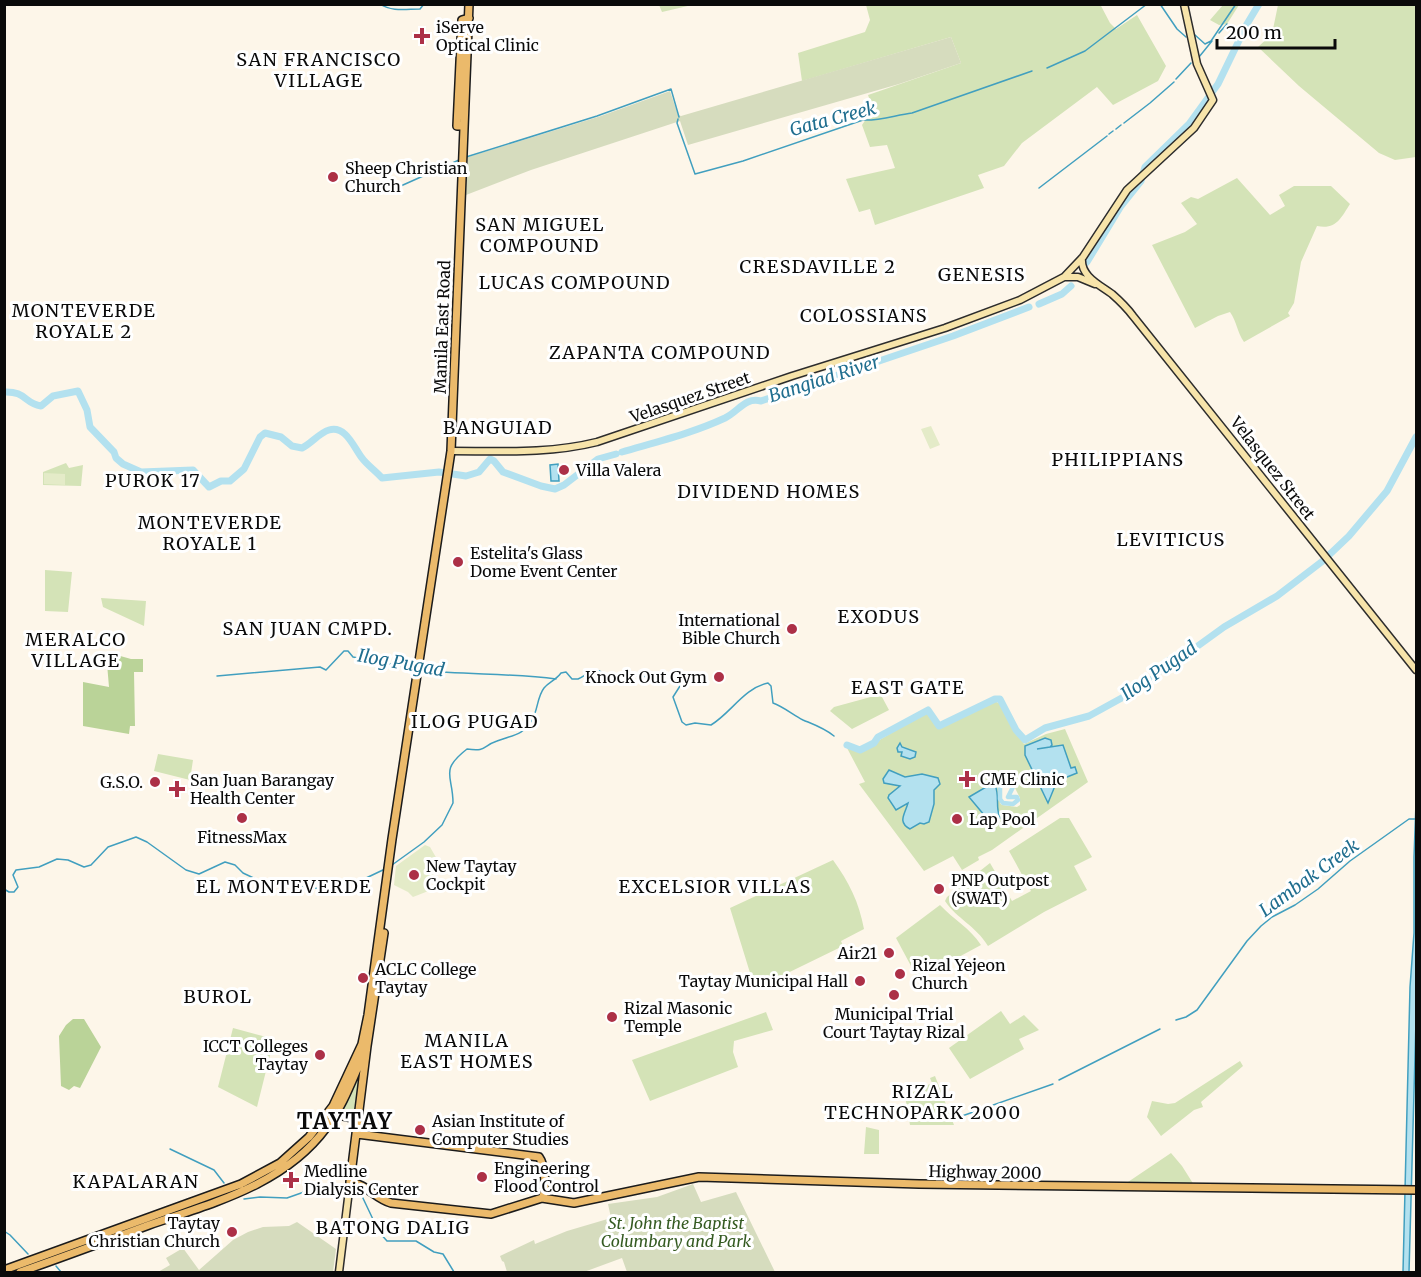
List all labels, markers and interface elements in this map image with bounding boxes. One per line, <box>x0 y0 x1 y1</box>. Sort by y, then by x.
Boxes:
scale bar <box>1217 12 1336 50</box>
place label: iServe Optical Clinic <box>436 17 539 55</box>
text: 200 m <box>1226 21 1282 44</box>
marker: iServe Optical Clinic <box>413 27 431 45</box>
district label: SAN FRANCISCO VILLAGE <box>236 48 402 92</box>
water label: Gata Creek <box>787 96 879 141</box>
place label: Sheep Christian Church <box>345 158 468 196</box>
marker: Sheep Christian Church <box>326 170 340 184</box>
district label: SAN MIGUEL COMPOUND <box>475 213 605 257</box>
district label: CRESDAVILLE 2 <box>739 255 897 278</box>
street label: Manila East Road <box>430 260 454 394</box>
district label: GENESIS <box>938 263 1026 286</box>
district label: LUCAS COMPOUND <box>479 271 671 294</box>
district label: MONTEVERDE ROYALE 2 <box>12 299 156 343</box>
district label: COLOSSIANS <box>800 304 928 327</box>
district label: ZAPANTA COMPOUND <box>549 341 771 364</box>
water label: Bangiad River <box>765 350 883 407</box>
street label: Velasquez Street <box>626 367 753 427</box>
street label: Velasquez Street <box>1226 412 1320 524</box>
district label: BANGUIAD <box>443 416 553 439</box>
district label: PHILIPPIANS <box>1051 448 1185 471</box>
place label: Villa Valera <box>575 460 662 480</box>
marker: Villa Valera <box>557 463 571 477</box>
district label: PUROK 17 <box>105 469 201 492</box>
district label: DIVIDEND HOMES <box>677 480 861 503</box>
district label: MONTEVERDE ROYALE 1 <box>138 511 282 555</box>
district label: LEVITICUS <box>1116 528 1226 551</box>
place label: Estelita's Glass Dome Event Center <box>470 543 618 581</box>
marker: Estelita's Glass Dome Event Center <box>451 555 465 569</box>
district label: EXODUS <box>838 605 920 628</box>
place label: International Bible Church <box>678 610 780 648</box>
district label: SAN JUAN CMPD. <box>223 617 393 640</box>
marker: International Bible Church <box>785 622 799 636</box>
district label: MERALCO VILLAGE <box>25 628 127 672</box>
water label: Ilog Pugad <box>1116 636 1202 705</box>
water label: Ilog Pugad <box>356 644 447 682</box>
place label: Knock Out Gym <box>585 667 707 687</box>
marker: Knock Out Gym <box>712 670 726 684</box>
district label: EAST GATE <box>851 676 965 699</box>
district label: ILOG PUGAD <box>411 710 539 733</box>
place label: CME Clinic <box>980 769 1065 789</box>
place label: San Juan Barangay Health Center <box>190 770 335 808</box>
marker: CME Clinic <box>958 770 976 788</box>
place label: G.S.O. <box>100 772 143 792</box>
marker: G.S.O. <box>148 775 162 789</box>
marker: San Juan Barangay Health Center <box>168 780 186 798</box>
place label: Lap Pool <box>969 809 1035 829</box>
marker: FitnessMax <box>235 811 249 825</box>
marker: Lap Pool <box>950 812 964 826</box>
place label: FitnessMax <box>197 827 287 847</box>
water label: Lambak Creek <box>1254 834 1363 921</box>
place label: New Taytay Cockpit <box>426 856 517 894</box>
marker: New Taytay Cockpit <box>407 868 421 882</box>
place label: PNP Outpost (SWAT) <box>951 870 1050 908</box>
district label: EL MONTEVERDE <box>196 875 372 898</box>
district label: EXCELSIOR VILLAS <box>618 875 812 898</box>
marker: PNP Outpost (SWAT) <box>932 882 946 896</box>
place label: Air21 <box>836 943 877 963</box>
marker: Air21 <box>882 946 896 960</box>
place label: Rizal Yejeon Church <box>912 955 1006 993</box>
place label: ACLC College Taytay <box>374 959 476 997</box>
marker: Rizal Yejeon Church <box>893 967 907 981</box>
marker: ACLC College Taytay <box>356 971 370 985</box>
place label: Taytay Municipal Hall <box>679 971 848 991</box>
marker: Taytay Municipal Hall <box>853 974 867 988</box>
district label: BUROL <box>184 985 252 1008</box>
marker: Municipal Trial Court Taytay Rizal <box>887 988 901 1002</box>
place label: Rizal Masonic Temple <box>624 998 732 1036</box>
place label: Municipal Trial Court Taytay Rizal <box>823 1004 965 1042</box>
marker: Rizal Masonic Temple <box>605 1010 619 1024</box>
district label: MANILA EAST HOMES <box>400 1029 534 1073</box>
place label: ICCT Colleges Taytay <box>203 1036 309 1074</box>
marker: ICCT Colleges Taytay <box>313 1048 327 1062</box>
district label: RIZAL TECHNOPARK 2000 <box>824 1080 1022 1124</box>
district label: TAYTAY <box>297 1107 393 1135</box>
place label: Asian Institute of Computer Studies <box>431 1111 569 1149</box>
marker: Asian Institute of Computer Studies <box>413 1123 427 1137</box>
place label: Engineering Flood Control <box>494 1158 599 1196</box>
place label: Medline Dialysis Center <box>304 1161 419 1199</box>
street label: Highway 2000 <box>928 1161 1042 1183</box>
district label: KAPALARAN <box>73 1170 199 1193</box>
marker: Engineering Flood Control <box>475 1170 489 1184</box>
marker: Medline Dialysis Center <box>282 1171 300 1189</box>
place label: Taytay Christian Church <box>89 1213 221 1251</box>
park label: St. John the Baptist Columbary and Park <box>601 1213 751 1251</box>
district label: BATONG DALIG <box>316 1216 470 1239</box>
marker: Taytay Christian Church <box>225 1225 239 1239</box>

